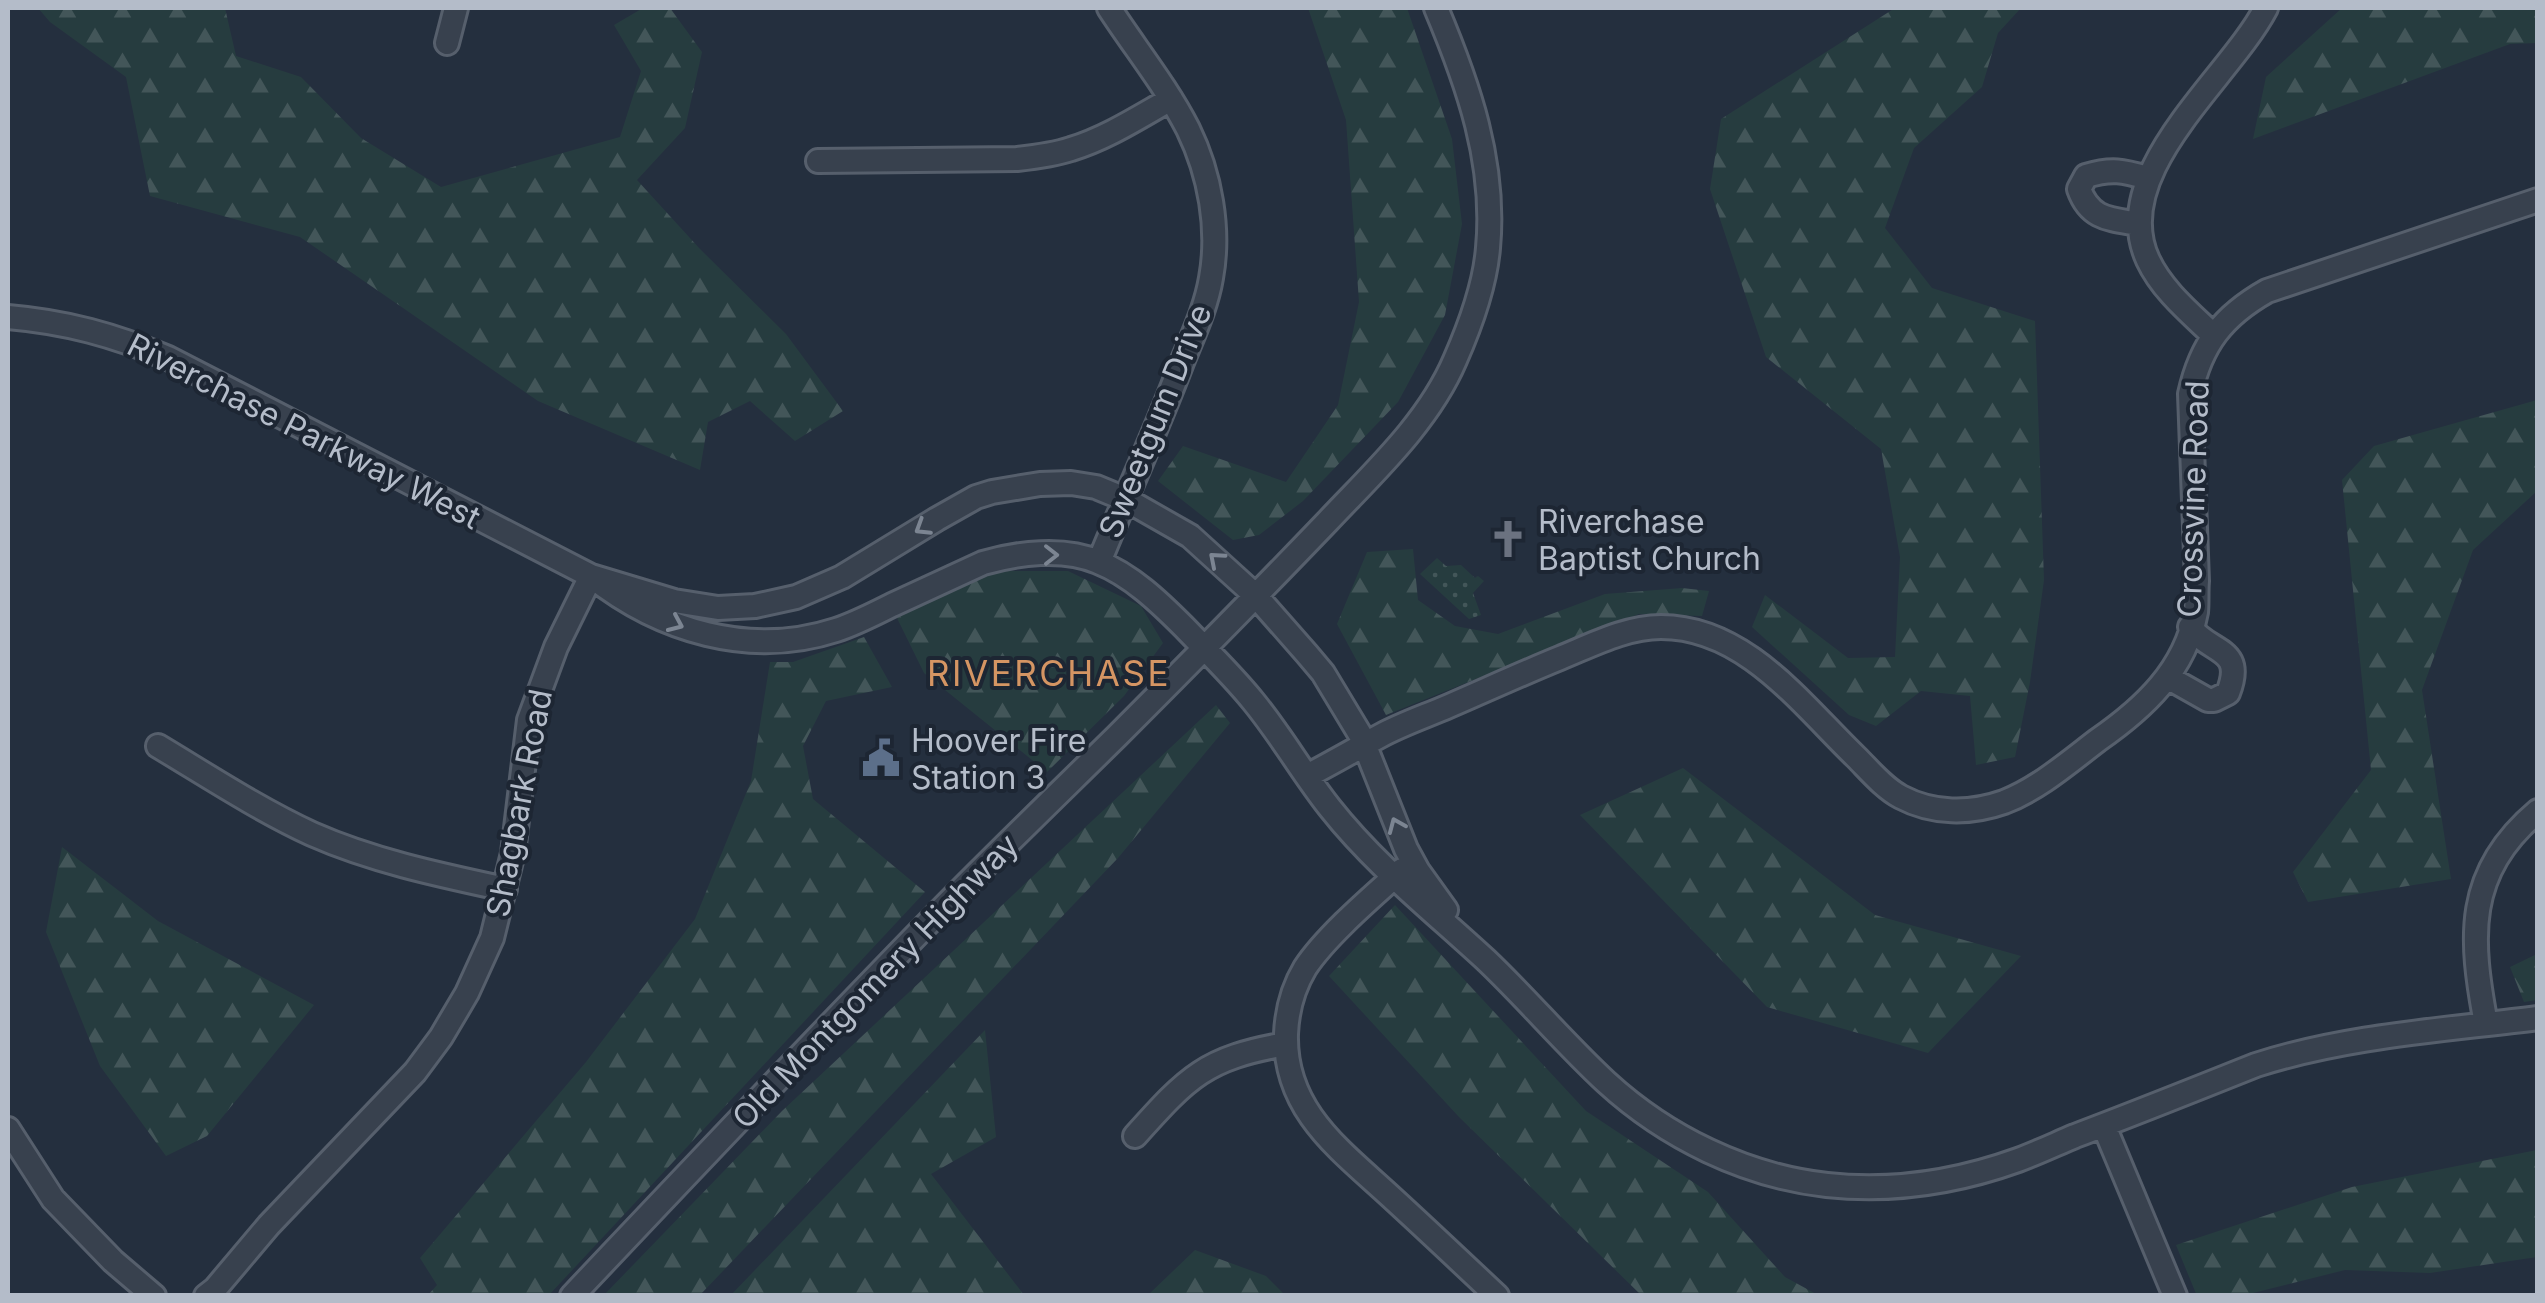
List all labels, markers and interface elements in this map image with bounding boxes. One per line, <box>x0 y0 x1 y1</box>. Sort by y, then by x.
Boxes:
street label: Sweetgum Drive <box>1090 298 1220 544</box>
street label: Riverchase Parkway West <box>121 325 487 537</box>
street label: Crossvine Road <box>2169 380 2217 618</box>
place label: Riverchase Baptist Church <box>1538 502 1761 578</box>
one-way arrow <box>915 516 933 535</box>
church icon: Riverchase Baptist Church <box>1487 518 1529 560</box>
one-way arrow <box>1044 544 1060 566</box>
one-way arrow <box>1209 553 1228 571</box>
one-way arrow <box>666 612 684 632</box>
district label: RIVERCHASE <box>927 652 1171 694</box>
street label: Shagbark Road <box>478 686 560 920</box>
place label: Hoover Fire Station 3 <box>911 721 1086 797</box>
public building icon: Hoover Fire Station 3 <box>860 737 902 779</box>
one-way arrow <box>1387 817 1407 834</box>
street label: Old Montgomery Highway <box>724 825 1026 1137</box>

